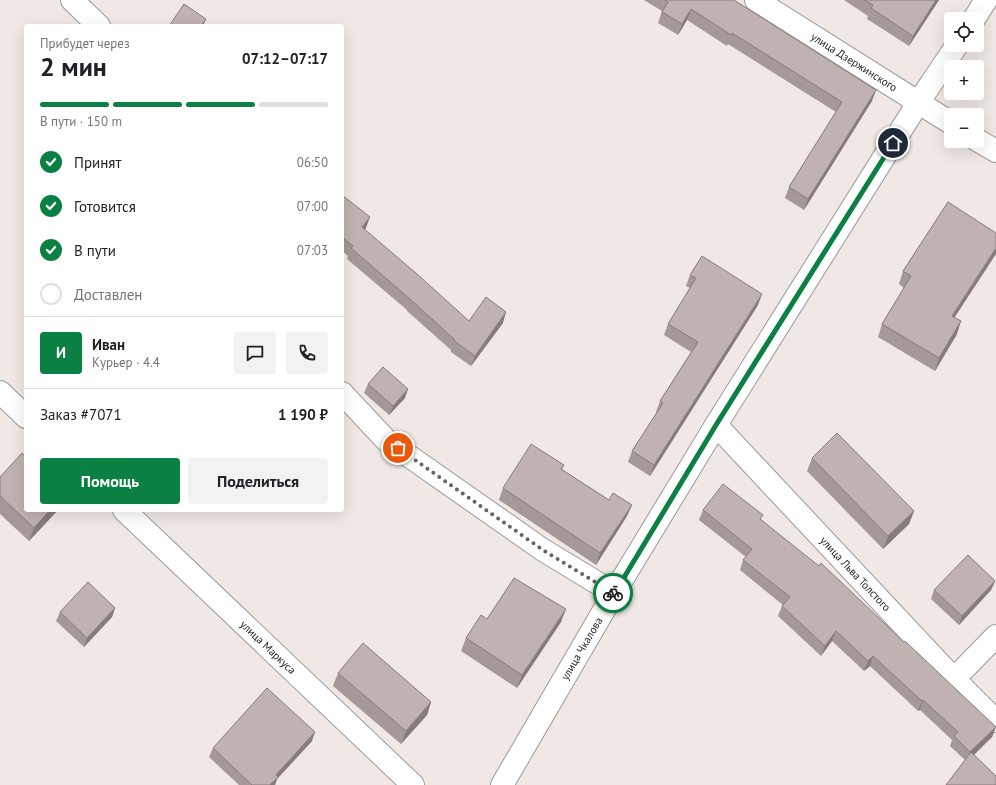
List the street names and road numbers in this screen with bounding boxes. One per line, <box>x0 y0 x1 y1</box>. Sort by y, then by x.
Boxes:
street label: улица Дзержинского <box>808 29 900 94</box>
street label: улица Льва Толстого <box>817 534 894 614</box>
street label: улица Чкалова <box>558 614 605 683</box>
street label: улица Маркуса <box>237 617 299 677</box>

